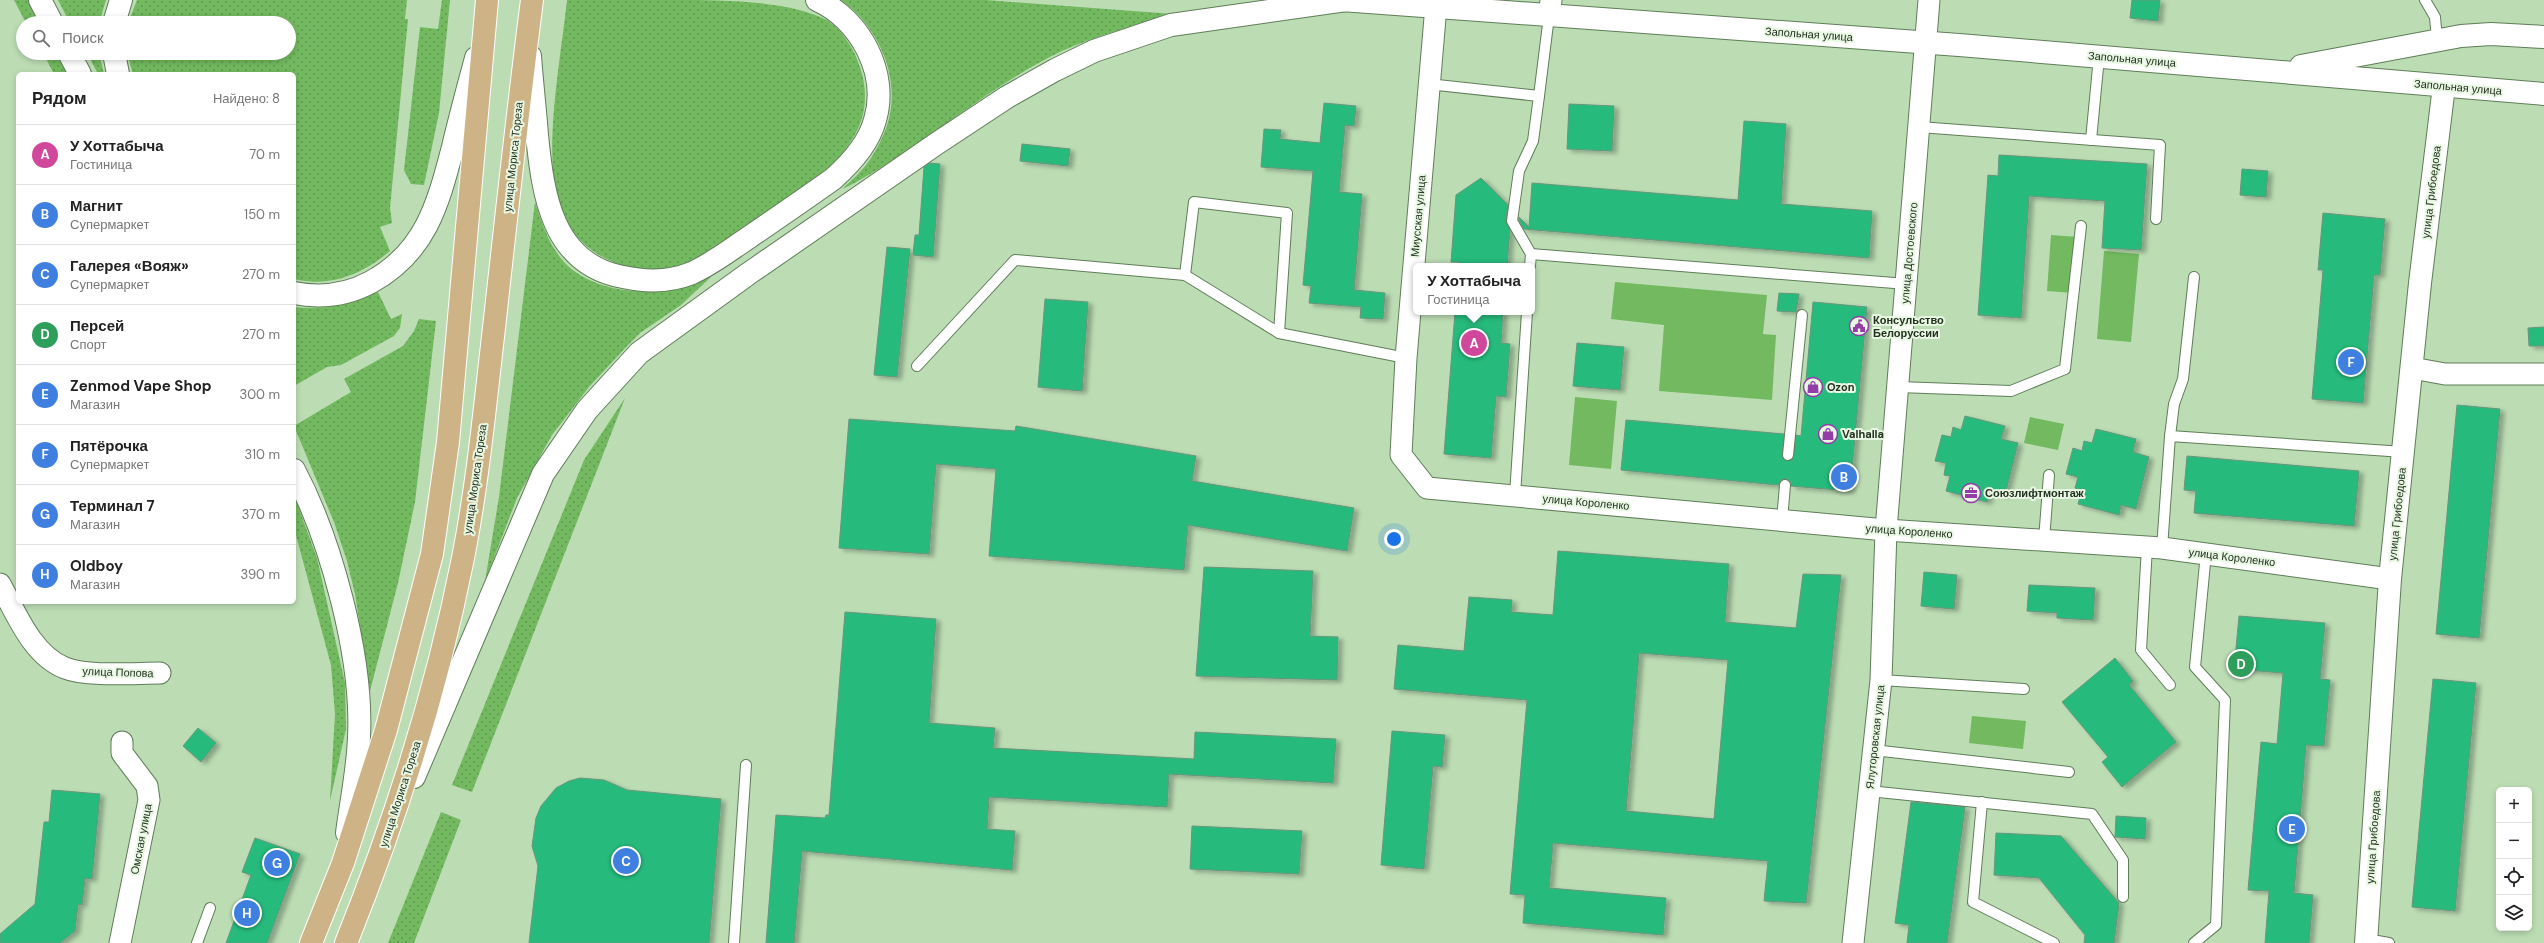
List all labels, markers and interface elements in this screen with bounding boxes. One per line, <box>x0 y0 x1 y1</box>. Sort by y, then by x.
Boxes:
search box <box>16 16 296 60</box>
street label: Запольная улица <box>1765 24 1854 44</box>
icon: search <box>30 27 52 49</box>
text: Поиск <box>62 28 104 48</box>
street label: Запольная улица <box>2088 48 2177 70</box>
street label: Запольная улица <box>2414 76 2503 98</box>
text: Рядом <box>32 87 87 109</box>
text: Найдено: 8 <box>213 90 280 107</box>
street label: улица Мориса Тореза <box>500 100 526 213</box>
text: У Хоттабыча <box>70 136 164 156</box>
street label: улица Грибоедова <box>2418 144 2444 239</box>
text: A <box>40 146 50 163</box>
text: 70 m <box>249 146 280 163</box>
text: Гостиница <box>70 156 132 173</box>
street label: Миусская улица <box>1407 174 1429 257</box>
text: Магнит <box>70 196 123 216</box>
street label: улица Достоевского <box>1898 202 1920 304</box>
text: B <box>41 206 49 223</box>
text: 150 m <box>244 206 280 223</box>
text: Супермаркет <box>70 216 149 233</box>
text: Галерея «Вояж» <box>70 256 189 276</box>
popup <box>1413 263 1535 315</box>
text: C <box>40 266 50 283</box>
text: 270 m <box>242 266 280 283</box>
text: У Хоттабыча <box>1427 271 1521 291</box>
text: Супермаркет <box>70 276 149 293</box>
text: Гостиница <box>1427 291 1489 308</box>
place label: Консульство Белоруссии <box>1873 313 1944 340</box>
public building icon: Консульство Белоруссии <box>1848 315 1870 337</box>
text: Персей <box>70 316 124 336</box>
text: D <box>40 326 50 343</box>
text: 270 m <box>242 326 280 343</box>
pin: A <box>1461 328 1487 358</box>
text: Спорт <box>70 336 107 353</box>
pin: F <box>2338 347 2364 377</box>
text: Zenmod Vape Shop <box>70 376 212 396</box>
shop icon: Ozon <box>1802 376 1824 398</box>
place label: Ozon <box>1827 380 1855 394</box>
text: E <box>41 386 49 403</box>
text: 300 m <box>239 386 280 403</box>
text: Магазин <box>70 396 120 413</box>
street label: улица Мориса Тореза <box>460 422 490 535</box>
shop icon: Valhalla <box>1817 423 1839 445</box>
place label: Valhalla <box>1842 427 1884 441</box>
text: Пятёрочка <box>70 436 148 456</box>
text: F <box>41 446 49 463</box>
text: 310 m <box>245 446 280 463</box>
text: Супермаркет <box>70 456 149 473</box>
pin: B <box>1831 462 1857 492</box>
street label: улица Грибоедова <box>2385 466 2409 561</box>
office icon: Союзлифтмонтаж <box>1960 482 1982 504</box>
place label: Союзлифтмонтаж <box>1985 486 2084 500</box>
street label: улица Короленко <box>1542 491 1630 513</box>
text: Терминал 7 <box>70 496 155 516</box>
text: G <box>40 506 50 523</box>
text: 370 m <box>242 506 280 523</box>
text: Магазин <box>70 516 120 533</box>
street label: улица Короленко <box>1865 521 1953 541</box>
your location <box>1384 529 1404 549</box>
street label: улица Короленко <box>2188 545 2276 569</box>
text: Oldboy <box>70 556 123 576</box>
text: H <box>40 566 50 583</box>
text: 390 m <box>241 566 280 583</box>
text: Магазин <box>70 576 120 593</box>
pin: D <box>2228 649 2254 679</box>
street label: улица Попова <box>82 664 155 680</box>
street label: Ялуторовская улица <box>1863 683 1888 790</box>
street label: улица Мориса Тореза <box>376 738 424 849</box>
map controls <box>2496 787 2532 931</box>
button: + <box>2496 787 2532 823</box>
street label: улица Грибоедова <box>2363 789 2383 884</box>
street label: Омская улица <box>127 802 155 876</box>
pin: E <box>2279 814 2305 844</box>
button: − <box>2496 823 2532 859</box>
pin: C <box>613 846 639 876</box>
pin: G <box>264 848 290 878</box>
button: locate <box>2496 859 2532 895</box>
button: layers <box>2496 895 2532 931</box>
pin: H <box>234 898 260 928</box>

